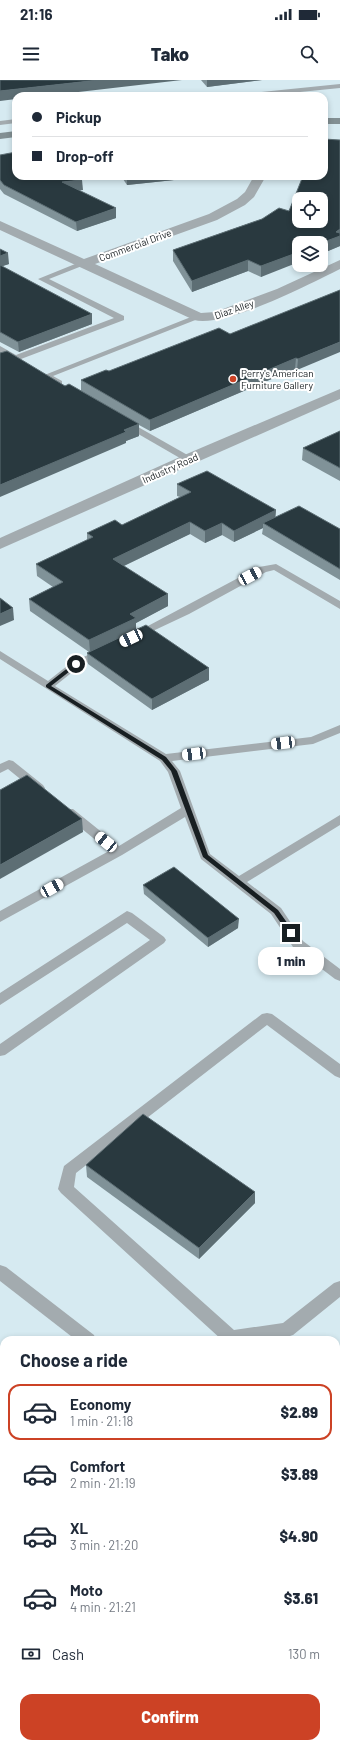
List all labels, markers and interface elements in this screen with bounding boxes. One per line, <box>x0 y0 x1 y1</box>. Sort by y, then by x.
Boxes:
text: 21:16 <box>20 5 52 23</box>
icon: menu <box>20 43 42 65</box>
text: Tako <box>151 43 189 65</box>
icon: search <box>298 43 320 65</box>
text: Pickup <box>56 108 102 126</box>
text: Drop-off <box>56 147 114 165</box>
map controls <box>292 192 328 272</box>
button: locate <box>292 192 328 228</box>
street label: Commercial Drive <box>97 226 173 264</box>
button: layers <box>292 236 328 272</box>
street label: Diaz Alley <box>213 297 256 321</box>
place label: Perry's American Furniture Gallery <box>241 367 314 391</box>
marker: Perry's American Furniture Gallery <box>228 374 238 384</box>
street label: Industry Road <box>140 450 200 486</box>
car <box>237 565 263 587</box>
car <box>118 627 144 649</box>
route start <box>67 655 85 673</box>
car <box>270 736 296 750</box>
car <box>181 747 207 761</box>
car <box>93 830 119 854</box>
car <box>39 877 65 899</box>
route end <box>282 924 300 942</box>
callout: 1 min <box>258 947 324 975</box>
text: 1 min <box>277 953 305 969</box>
text: Choose a ride <box>20 1349 128 1371</box>
icon: car <box>22 1394 58 1430</box>
text: Economy <box>70 1395 131 1413</box>
text: $2.89 <box>281 1403 318 1421</box>
text: 1 min · 21:18 <box>70 1413 133 1429</box>
icon: car <box>22 1456 58 1492</box>
text: Comfort <box>70 1457 125 1475</box>
text: $3.89 <box>281 1465 318 1483</box>
text: 2 min · 21:19 <box>70 1475 136 1491</box>
icon: car <box>22 1518 58 1554</box>
text: XL <box>70 1519 88 1537</box>
text: $4.90 <box>279 1527 318 1545</box>
text: 3 min · 21:20 <box>70 1537 138 1553</box>
icon: car <box>22 1580 58 1616</box>
text: Moto <box>70 1581 103 1599</box>
text: $3.61 <box>284 1589 318 1607</box>
text: 4 min · 21:21 <box>70 1599 136 1615</box>
icon: cash <box>20 1643 42 1665</box>
text: Cash <box>52 1645 84 1663</box>
text: 130 m <box>288 1646 320 1662</box>
button: Confirm <box>20 1694 320 1740</box>

